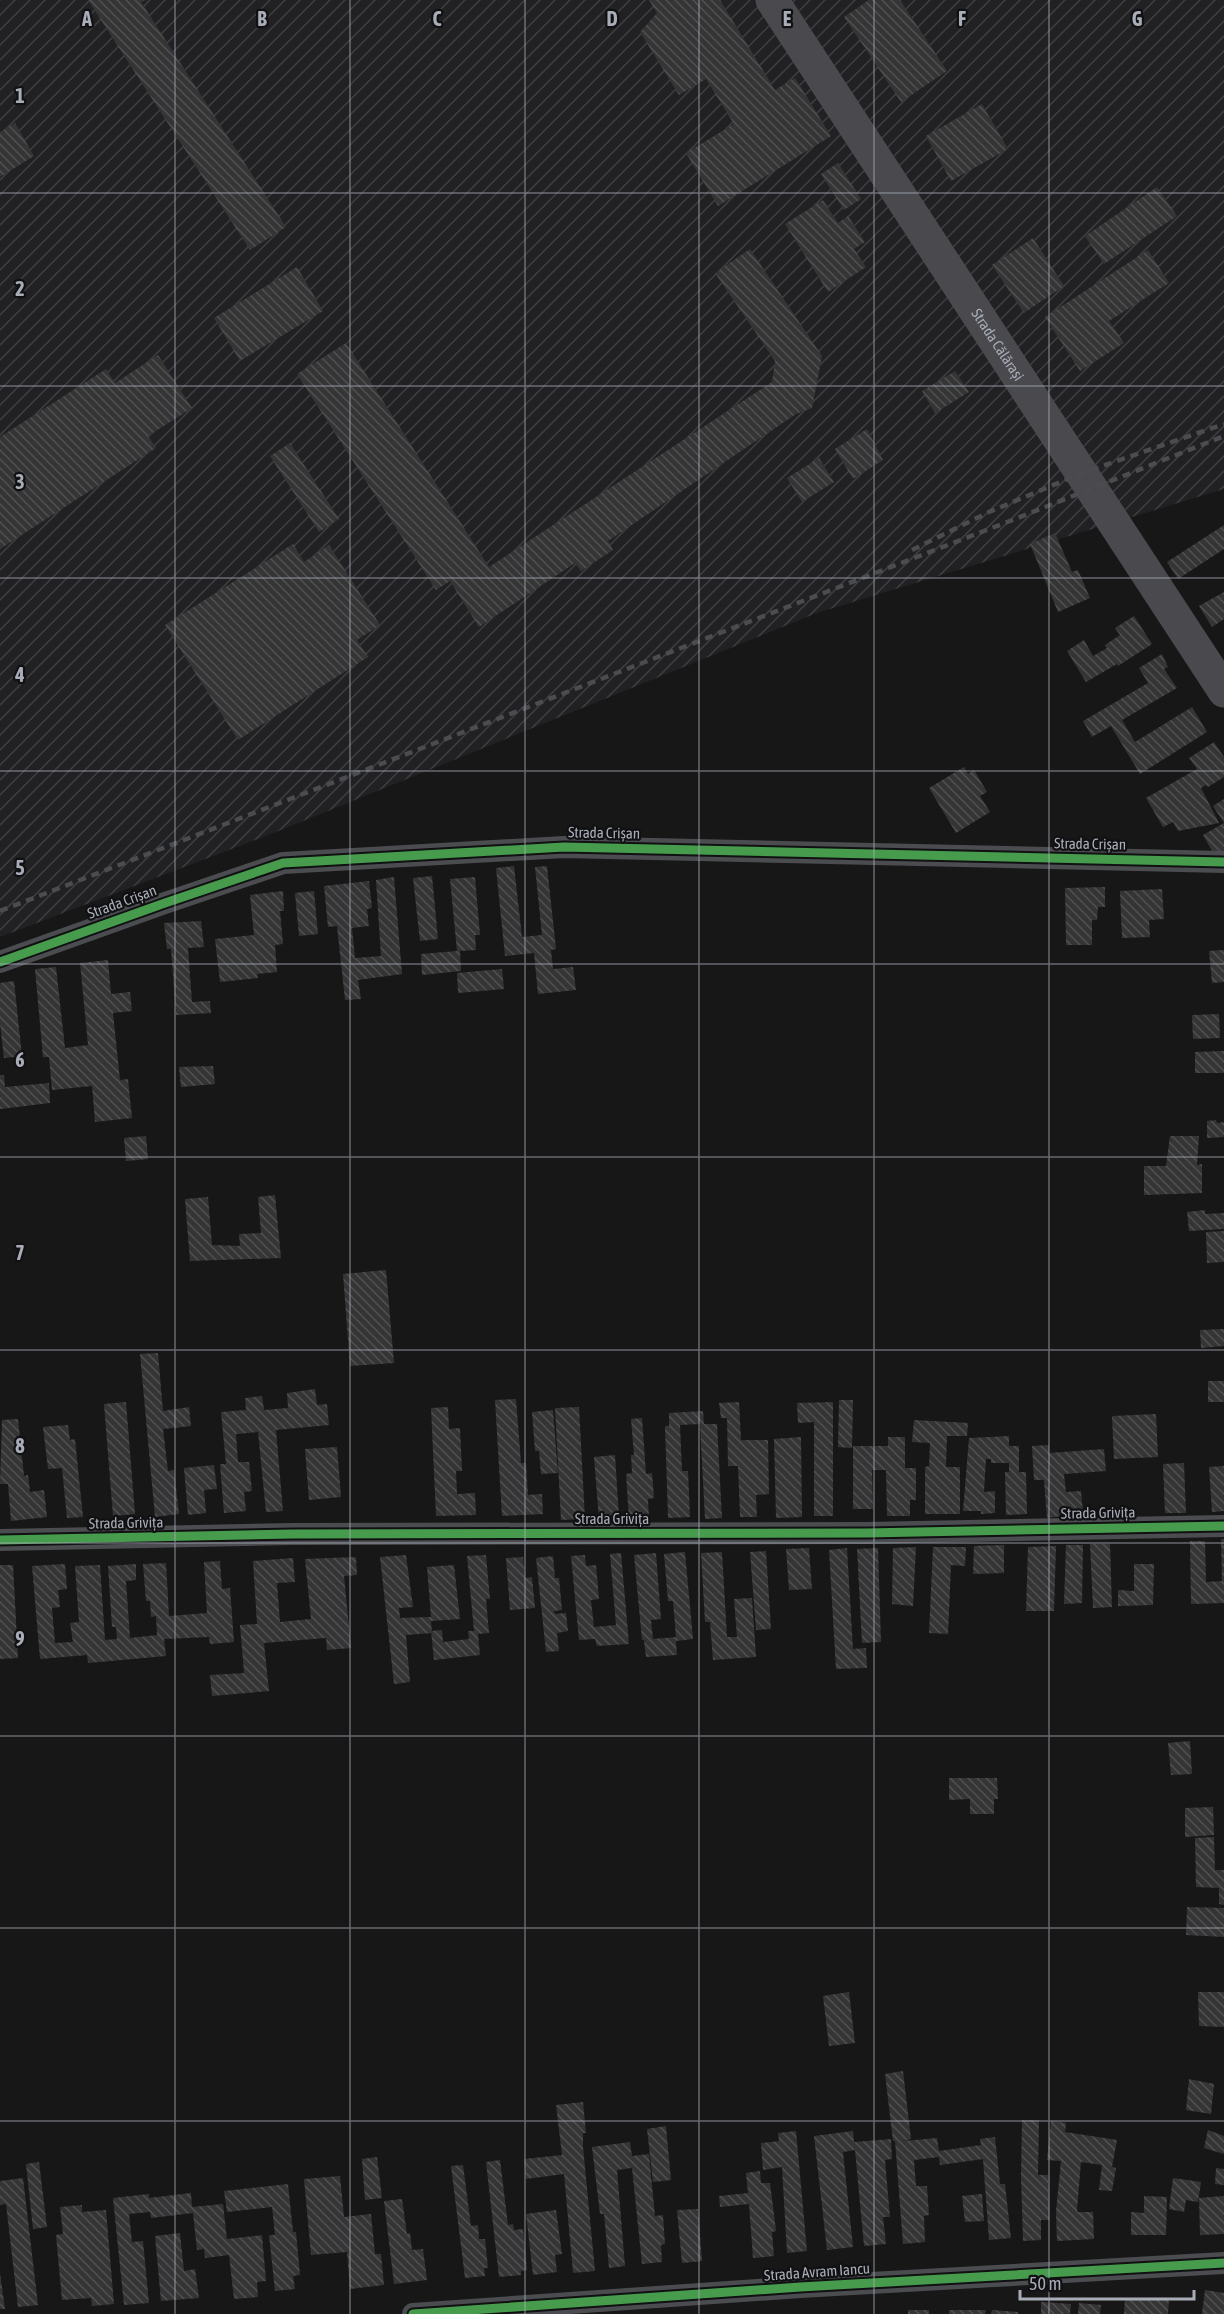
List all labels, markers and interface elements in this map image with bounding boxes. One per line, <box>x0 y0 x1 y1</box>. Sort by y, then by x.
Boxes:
text: A <box>81 7 92 30</box>
text: B <box>257 7 267 30</box>
text: C <box>433 7 442 30</box>
text: D <box>606 7 618 30</box>
text: E <box>783 7 792 30</box>
text: F <box>958 7 966 30</box>
text: G <box>1132 7 1143 30</box>
text: 1 <box>15 84 25 107</box>
text: 2 <box>15 277 25 300</box>
street label: Strada Călărași <box>968 305 1028 384</box>
text: 3 <box>15 470 25 493</box>
text: 4 <box>14 663 25 686</box>
street label: Strada Crișan <box>568 823 640 842</box>
street label: Strada Crișan <box>1054 834 1126 853</box>
text: 5 <box>15 856 25 879</box>
street label: Strada Crișan <box>85 881 159 922</box>
text: 6 <box>15 1048 25 1071</box>
text: 7 <box>15 1241 25 1264</box>
text: 8 <box>15 1434 25 1457</box>
street label: Strada Grivița <box>1061 1503 1135 1522</box>
street label: Strada Grivița <box>575 1510 649 1527</box>
street label: Strada Grivița <box>89 1513 163 1532</box>
text: 9 <box>15 1627 25 1650</box>
street label: Strada Avram Iancu <box>763 2259 871 2284</box>
scale bar <box>1020 2263 1194 2301</box>
text: 50 m <box>1029 2273 1061 2294</box>

